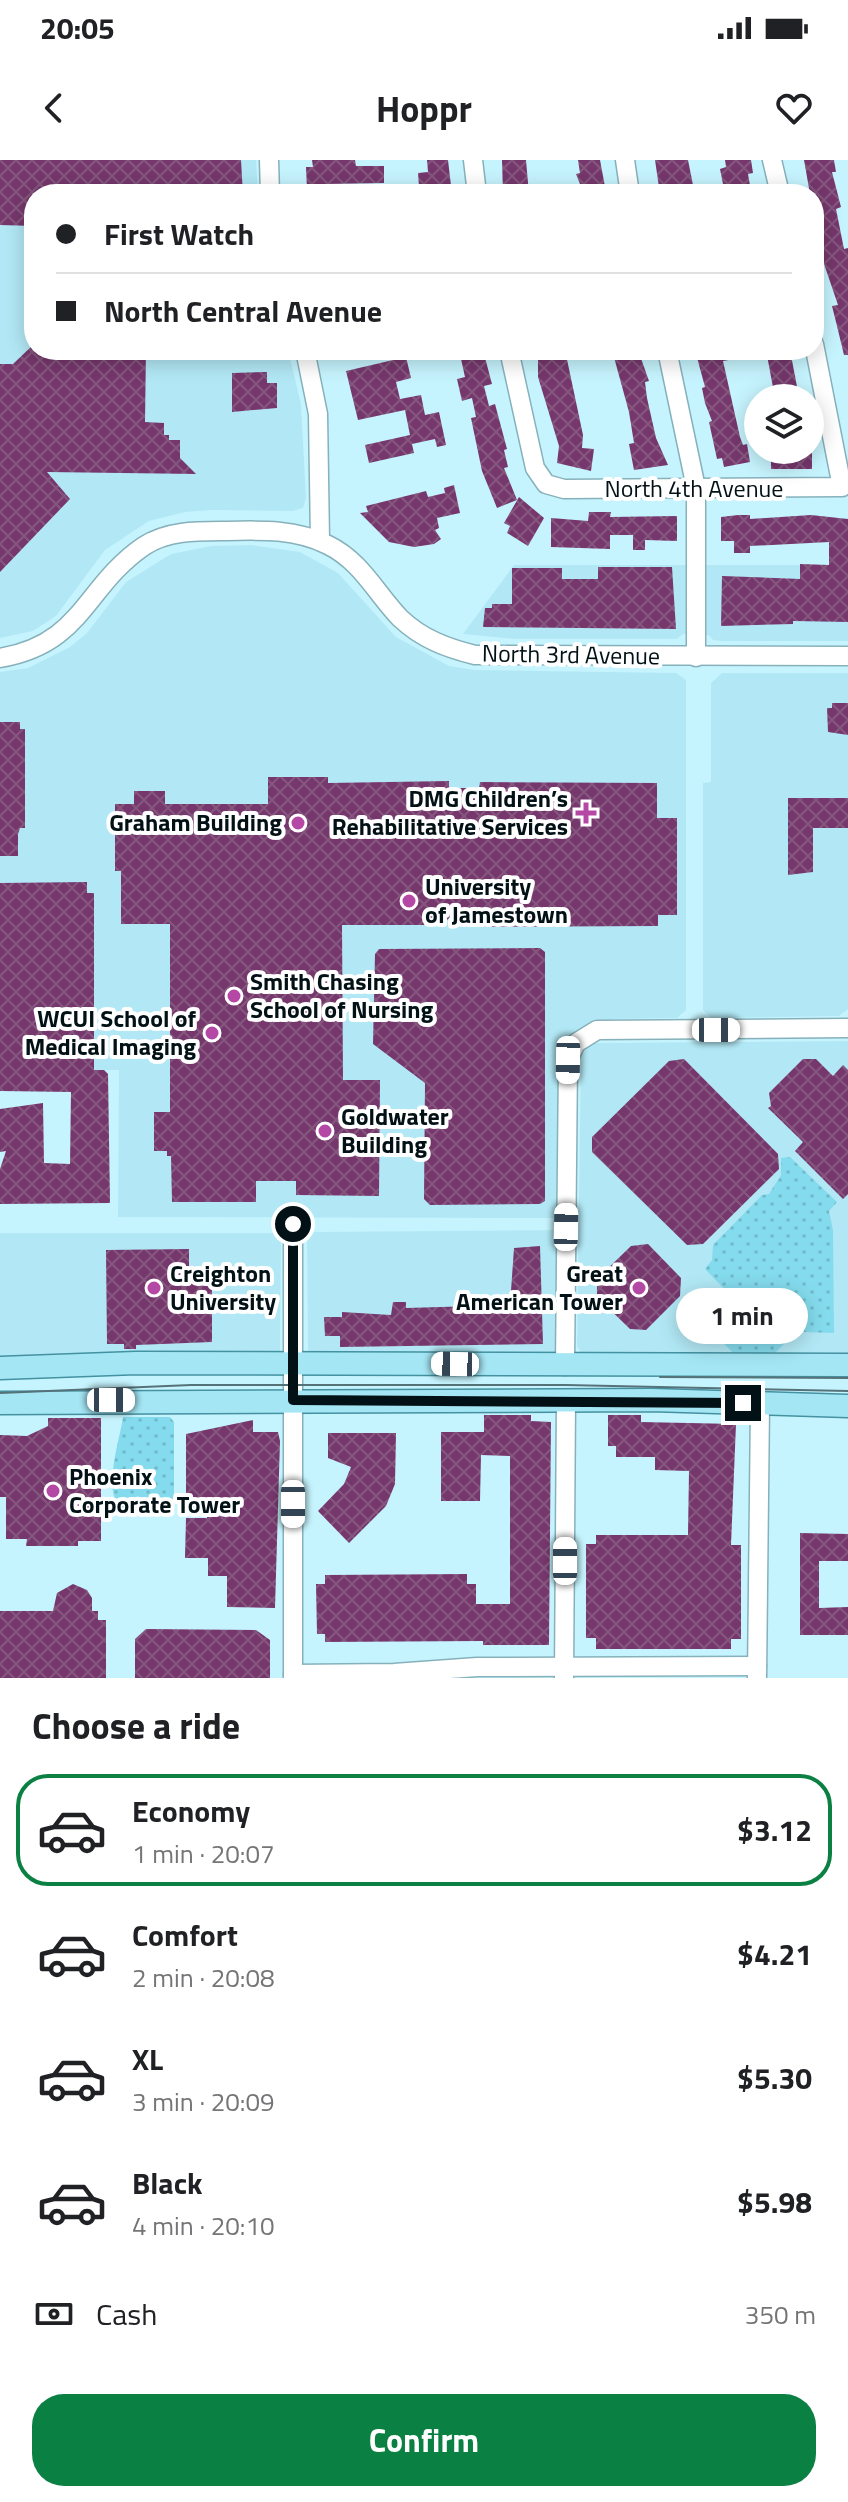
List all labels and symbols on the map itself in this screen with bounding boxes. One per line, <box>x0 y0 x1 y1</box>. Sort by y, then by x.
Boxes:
street label: North 4th Avenue <box>605 470 783 506</box>
street label: North 3rd Avenue <box>482 634 660 674</box>
place label: DMG Children’s Rehabilitative Services <box>332 780 568 844</box>
marker: DMG Children’s Rehabilitative Services <box>575 802 597 824</box>
place label: Graham Building <box>109 804 282 840</box>
marker: Graham Building <box>289 814 307 832</box>
place label: University of Jamestown <box>425 868 568 932</box>
marker: University of Jamestown <box>400 892 418 910</box>
place label: Smith Chasing School of Nursing <box>250 963 434 1027</box>
marker: Smith Chasing School of Nursing <box>225 987 243 1005</box>
place label: WCUI School of Medical Imaging <box>25 1000 196 1064</box>
car <box>692 1018 740 1042</box>
marker: WCUI School of Medical Imaging <box>203 1024 221 1042</box>
car <box>556 1036 580 1084</box>
place label: Goldwater Building <box>341 1098 449 1162</box>
marker: Goldwater Building <box>316 1122 334 1140</box>
car <box>554 1203 578 1251</box>
route start <box>275 1206 311 1242</box>
place label: Creighton University <box>170 1255 276 1319</box>
place label: Great American Tower <box>456 1255 623 1319</box>
marker: Creighton University <box>145 1279 163 1297</box>
marker: Great American Tower <box>630 1279 648 1297</box>
callout: 1 min <box>677 1287 809 1343</box>
car <box>431 1352 479 1376</box>
route end <box>725 1385 761 1421</box>
car <box>87 1388 135 1412</box>
place label: Phoenix Corporate Tower <box>69 1458 240 1522</box>
car <box>281 1480 305 1528</box>
marker: Phoenix Corporate Tower <box>44 1482 62 1500</box>
car <box>553 1537 577 1585</box>

